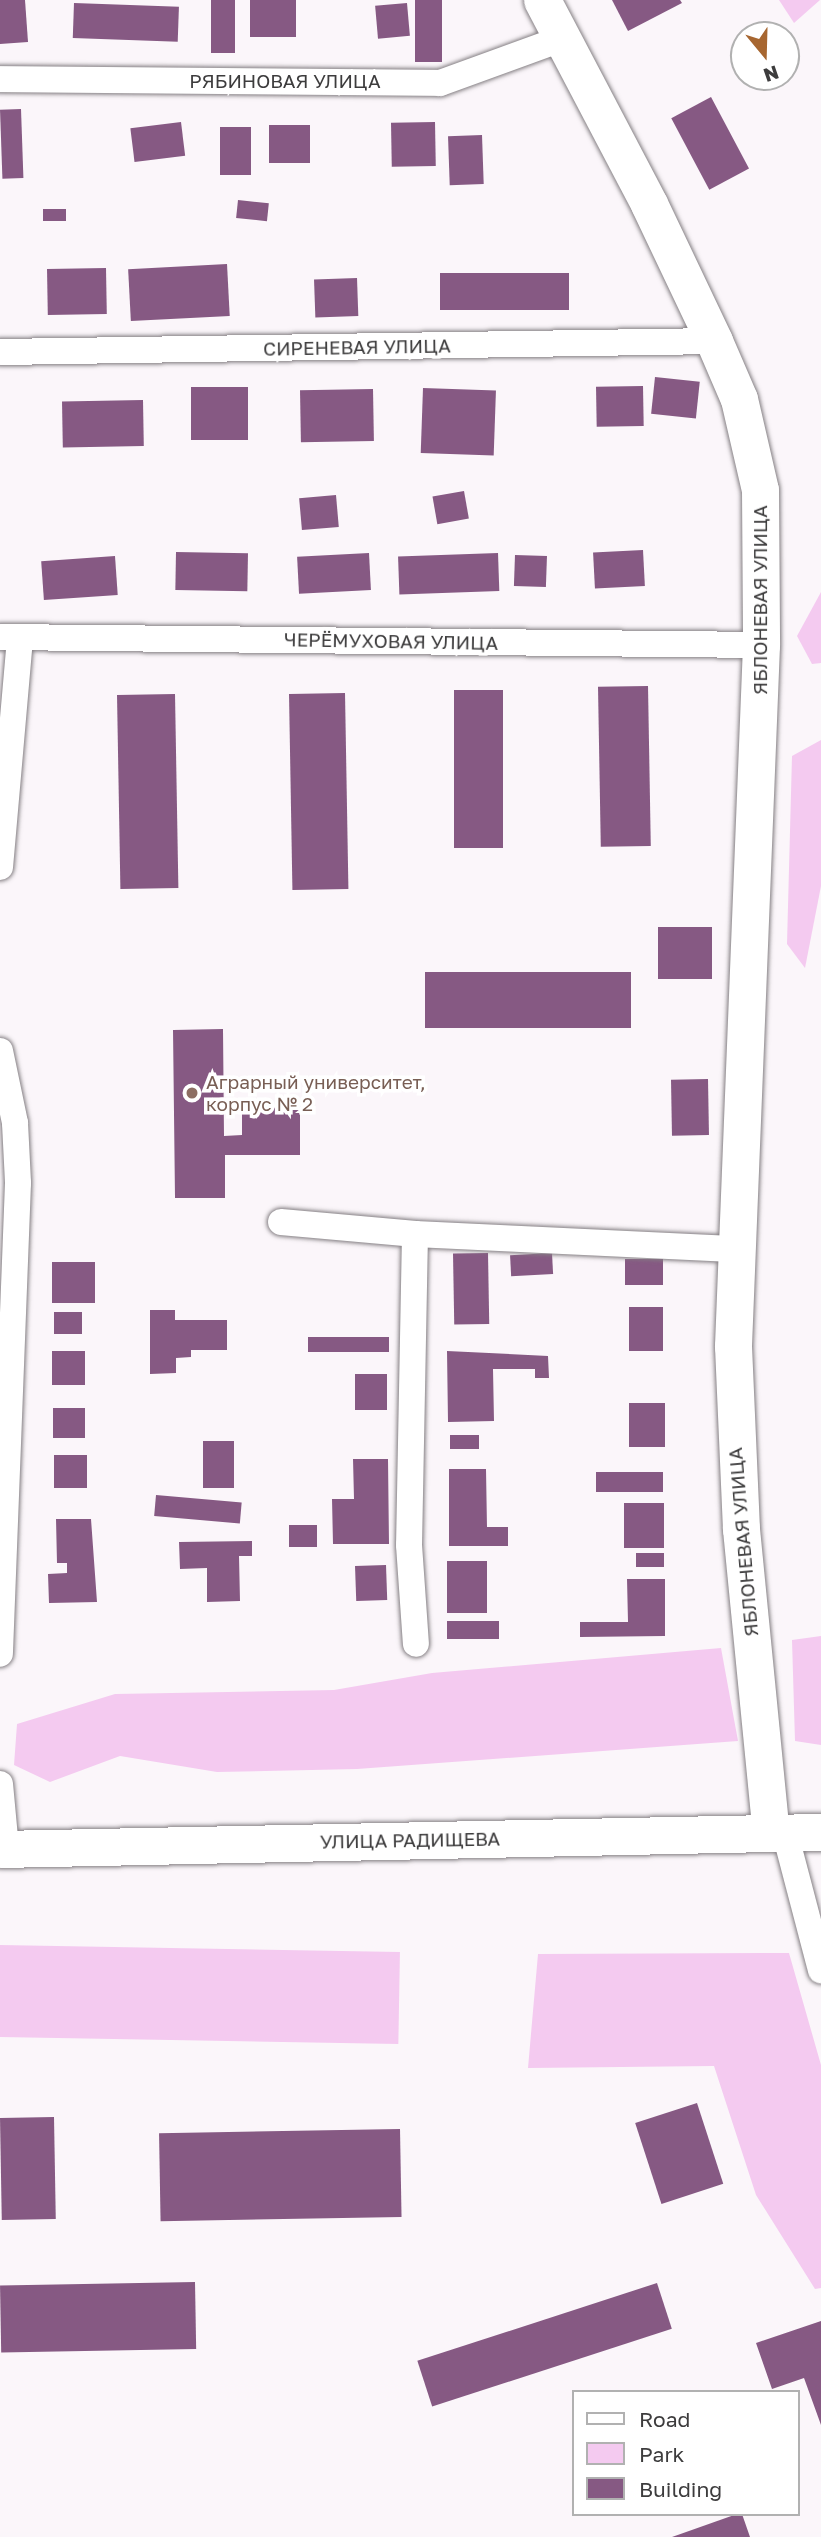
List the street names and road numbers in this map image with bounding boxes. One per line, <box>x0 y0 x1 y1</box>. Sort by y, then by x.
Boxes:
street label: РЯБИНОВАЯ УЛИЦА <box>189 70 381 92</box>
street label: СИРЕНЕВАЯ УЛИЦА <box>263 334 451 360</box>
street label: ЯБЛОНЕВАЯ УЛИЦА <box>749 505 771 695</box>
street label: ЧЕРЁМУХОВАЯ УЛИЦА <box>284 628 498 654</box>
street label: ЯБЛОНЕВАЯ УЛИЦА <box>723 1447 763 1637</box>
street label: УЛИЦА РАДИЩЕВА <box>320 1827 500 1853</box>

